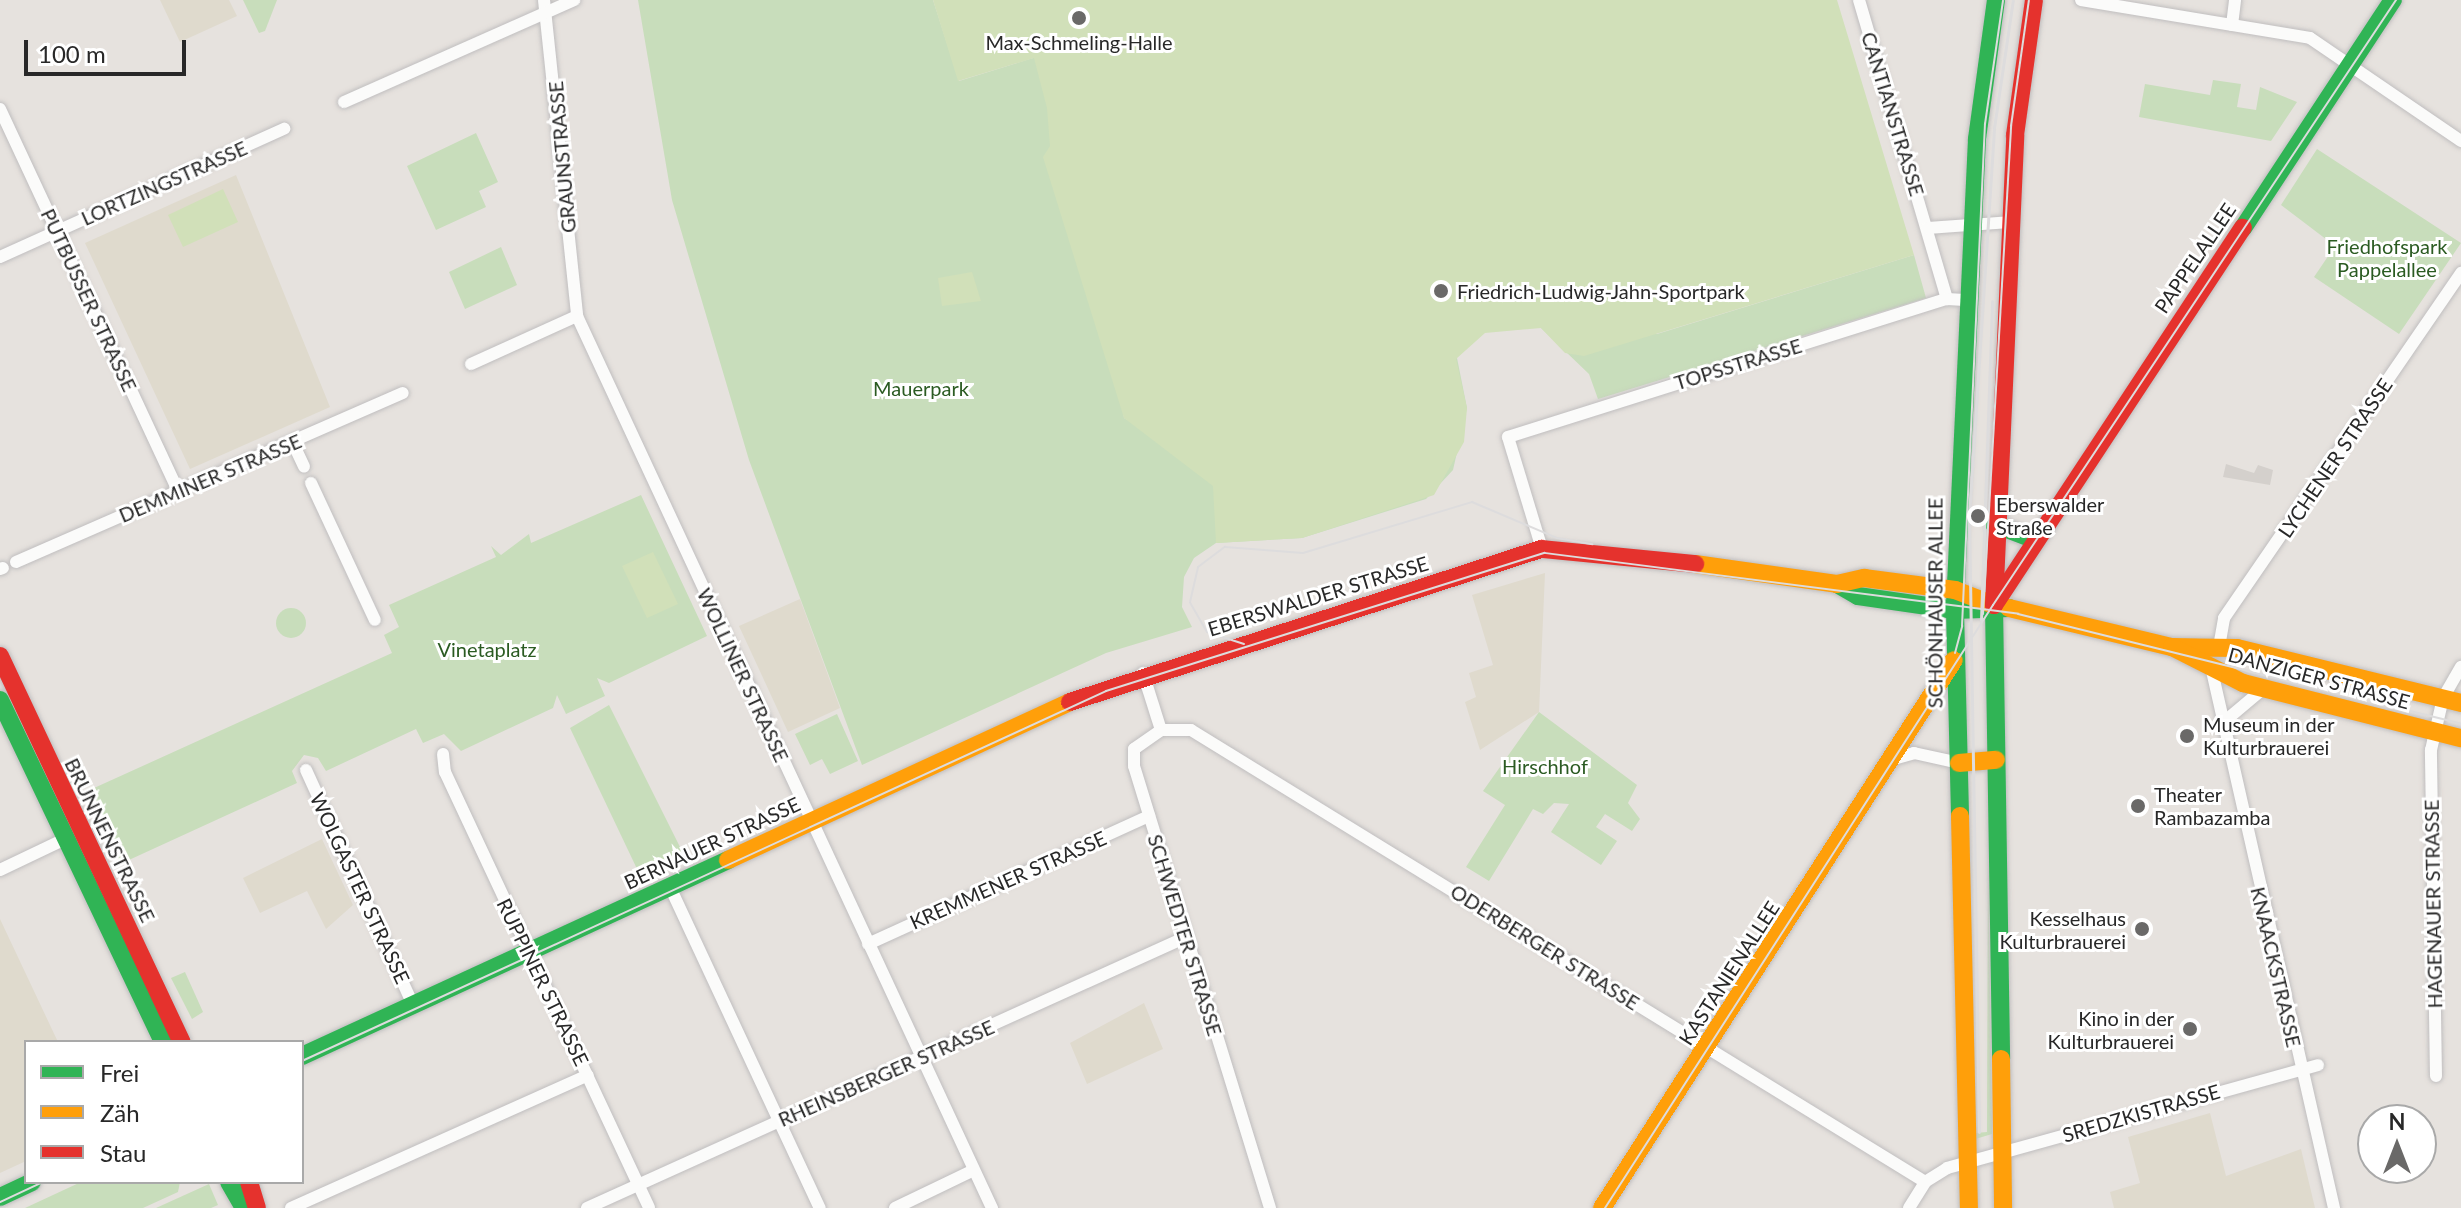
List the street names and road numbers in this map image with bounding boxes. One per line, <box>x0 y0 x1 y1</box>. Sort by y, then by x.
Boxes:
street label: CANTIANSTRASSE <box>1857 29 1929 199</box>
street label: GRAUNSTRASSE <box>543 80 581 234</box>
street label: LORTZINGSTRASSE <box>77 136 251 230</box>
street label: PAPPELALLEE <box>2149 198 2241 318</box>
street label: PUTBUSSER STRASSE <box>36 205 142 395</box>
street label: TOPSSTRASSE <box>1671 333 1805 395</box>
street label: LYCHENER STRASSE <box>2273 374 2397 542</box>
street label: DEMMINER STRASSE <box>115 429 305 527</box>
street label: SCHÖNHAUSER ALLEE <box>1923 497 1947 709</box>
street label: EBERSWALDER STRASSE <box>1205 551 1431 641</box>
street label: WOLLINER STRASSE <box>692 584 794 766</box>
street label: DANZIGER STRASSE <box>2226 642 2412 714</box>
street label: BRUNNENSTRASSE <box>60 754 160 926</box>
street label: WOLGASTER STRASSE <box>305 789 415 987</box>
street label: BERNAUER STRASSE <box>620 792 804 894</box>
street label: HAGENAUER STRASSE <box>2419 799 2447 1009</box>
street label: KREMMENER STRASSE <box>906 826 1110 934</box>
street label: SCHWEDTER STRASSE <box>1143 831 1227 1039</box>
street label: ODERBERGER STRASSE <box>1446 879 1644 1015</box>
street label: KNAACKSTRASSE <box>2246 884 2306 1050</box>
street label: RUPPINER STRASSE <box>492 894 594 1070</box>
street label: KASTANIENALLEE <box>1674 897 1784 1049</box>
street label: RHEINSBERGER STRASSE <box>774 1015 998 1131</box>
street label: SREDZKISTRASSE <box>2060 1079 2222 1147</box>

